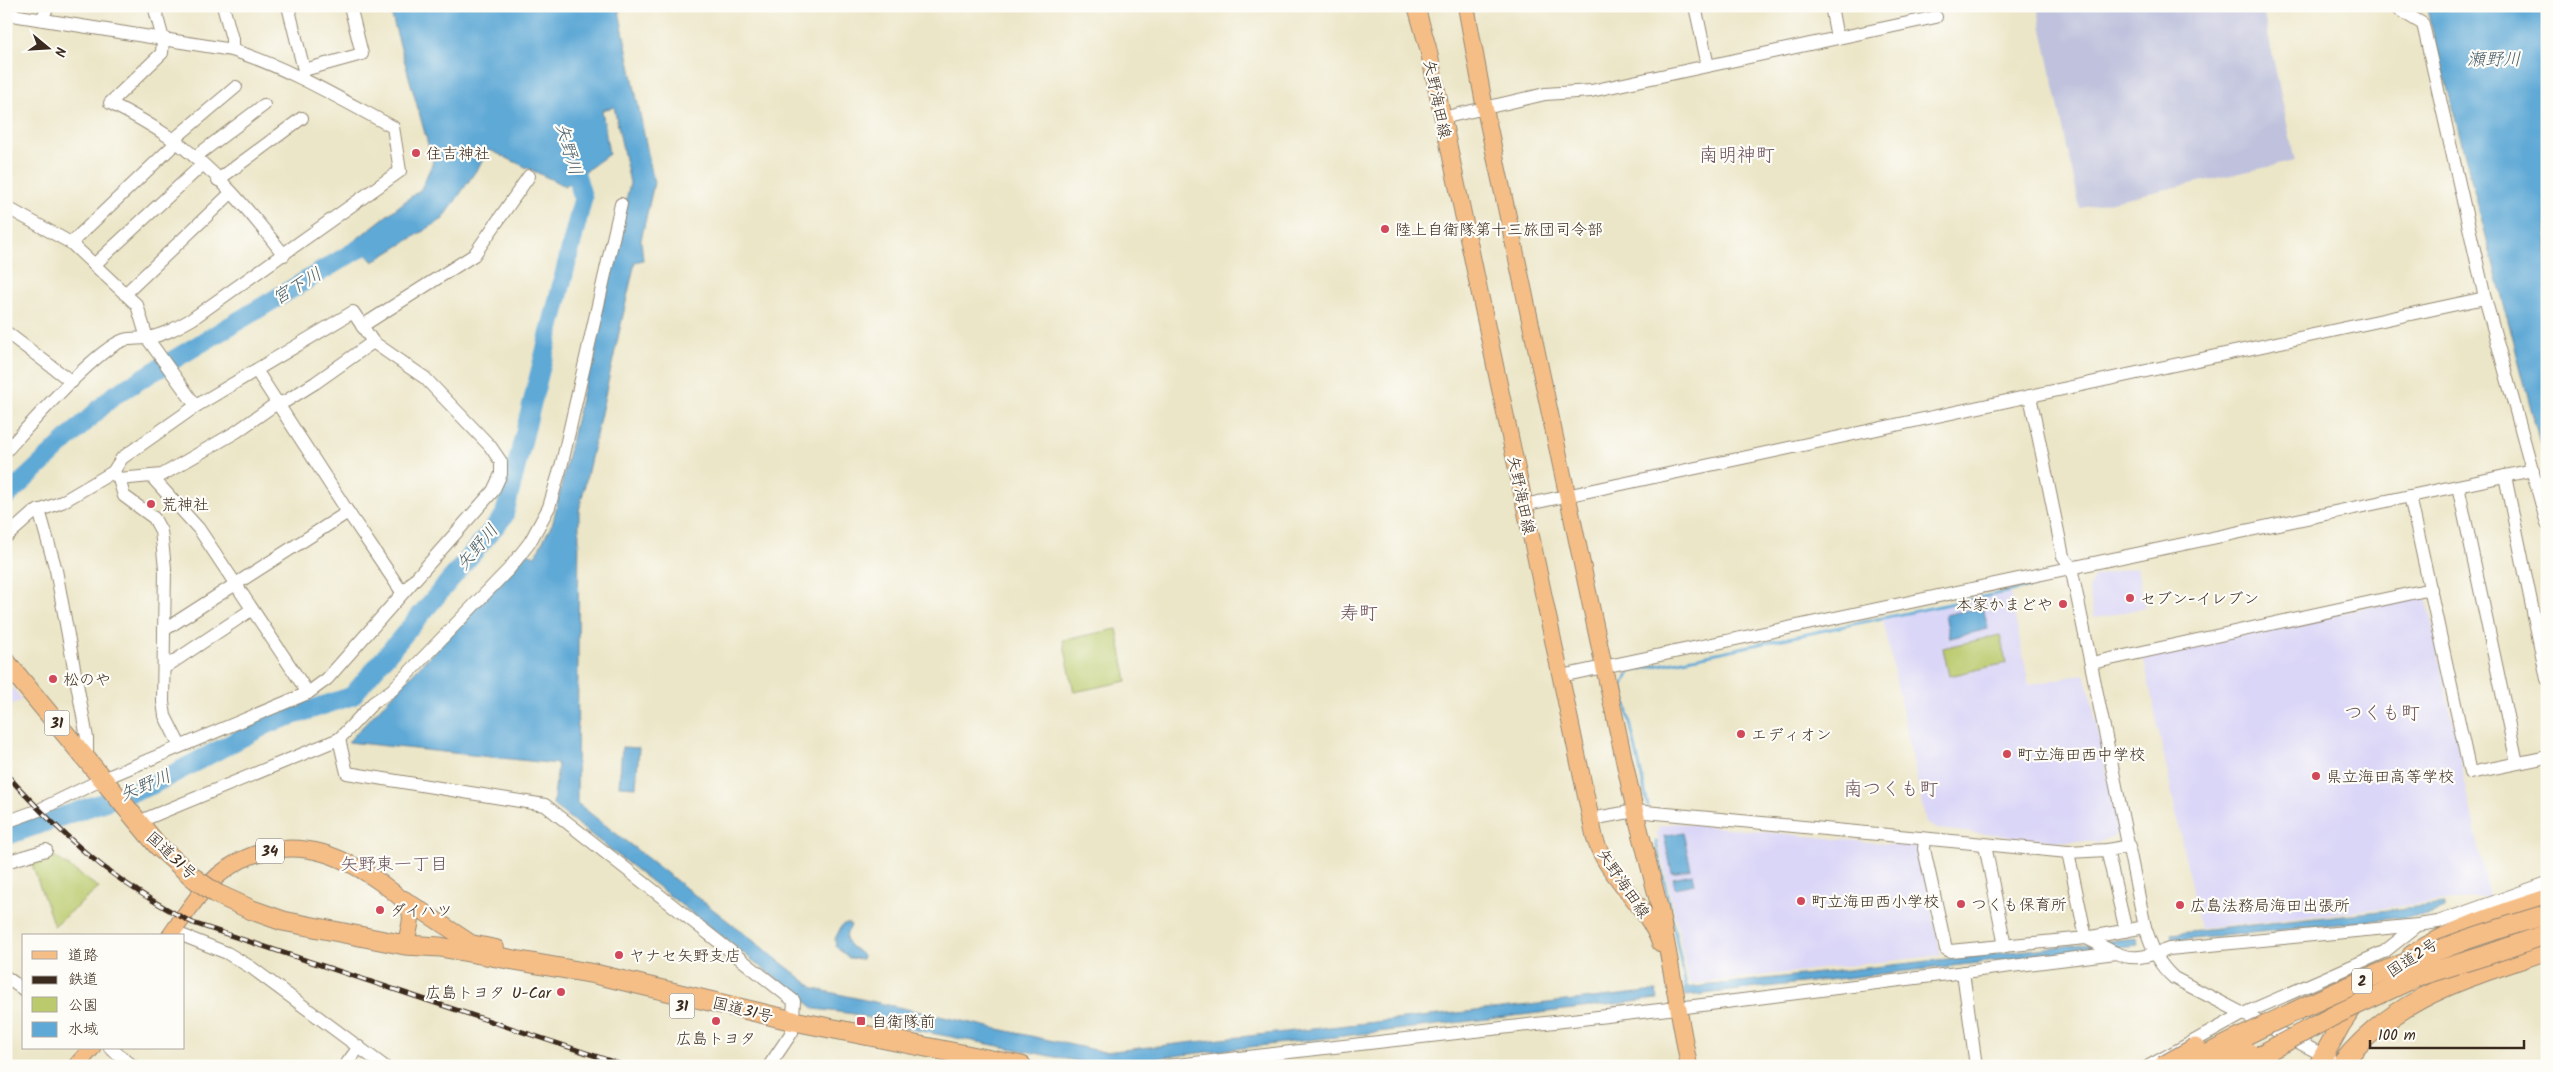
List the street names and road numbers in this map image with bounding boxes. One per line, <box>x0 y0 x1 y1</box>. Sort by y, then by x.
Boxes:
street label: 矢野海田線 <box>1416 58 1457 141</box>
street label: 矢野海田線 <box>1500 454 1541 537</box>
road number: 31 <box>44 710 70 736</box>
street label: 国道31号 <box>140 826 202 886</box>
road number: 34 <box>256 838 284 864</box>
street label: 矢野海田線 <box>1590 844 1655 924</box>
street label: 国道2号 <box>2382 932 2444 984</box>
road number: 2 <box>2352 968 2372 994</box>
street label: 国道31号 <box>709 991 776 1030</box>
road number: 31 <box>670 994 694 1018</box>

